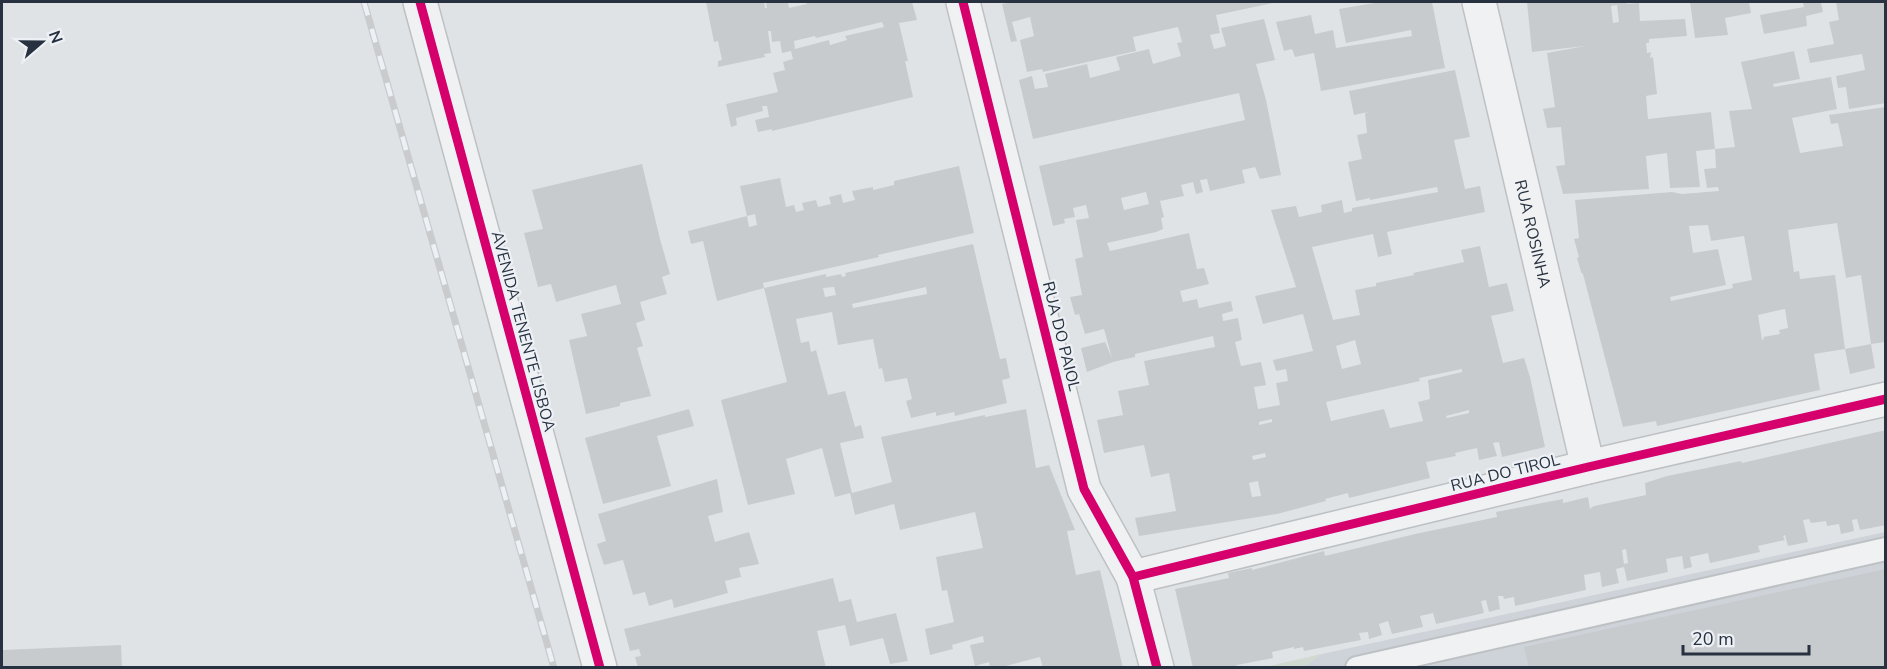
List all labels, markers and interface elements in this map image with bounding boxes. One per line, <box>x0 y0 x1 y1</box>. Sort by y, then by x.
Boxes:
north arrow <box>12 12 72 72</box>
text: N <box>43 28 68 47</box>
street label: RUA ROSINHA <box>1509 178 1556 291</box>
street label: AVENIDA TENENTE LISBOA <box>486 229 561 434</box>
street label: RUA DO PAIOL <box>1037 279 1085 394</box>
street label: RUA DO TIROL <box>1448 449 1562 497</box>
scale bar <box>1683 618 1809 656</box>
text: 20 m <box>1692 627 1734 651</box>

